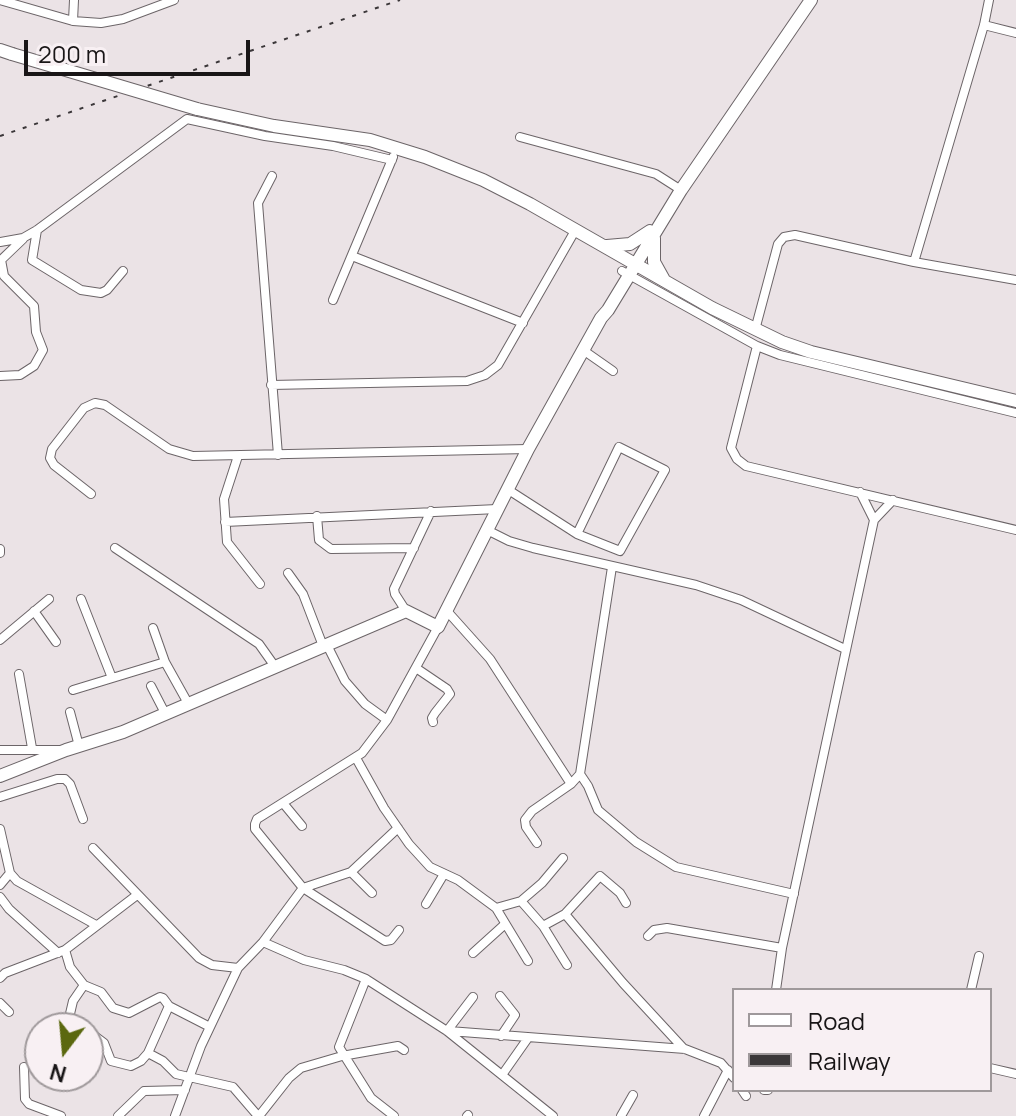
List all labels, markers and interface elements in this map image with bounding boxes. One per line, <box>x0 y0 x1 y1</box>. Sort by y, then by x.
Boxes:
scale bar <box>28 24 254 74</box>
text: 200 m <box>38 37 106 70</box>
legend <box>732 988 992 1092</box>
text: Road <box>808 1004 865 1037</box>
north arrow <box>24 1012 104 1092</box>
text: Railway <box>808 1044 891 1077</box>
text: N <box>46 1057 70 1090</box>

